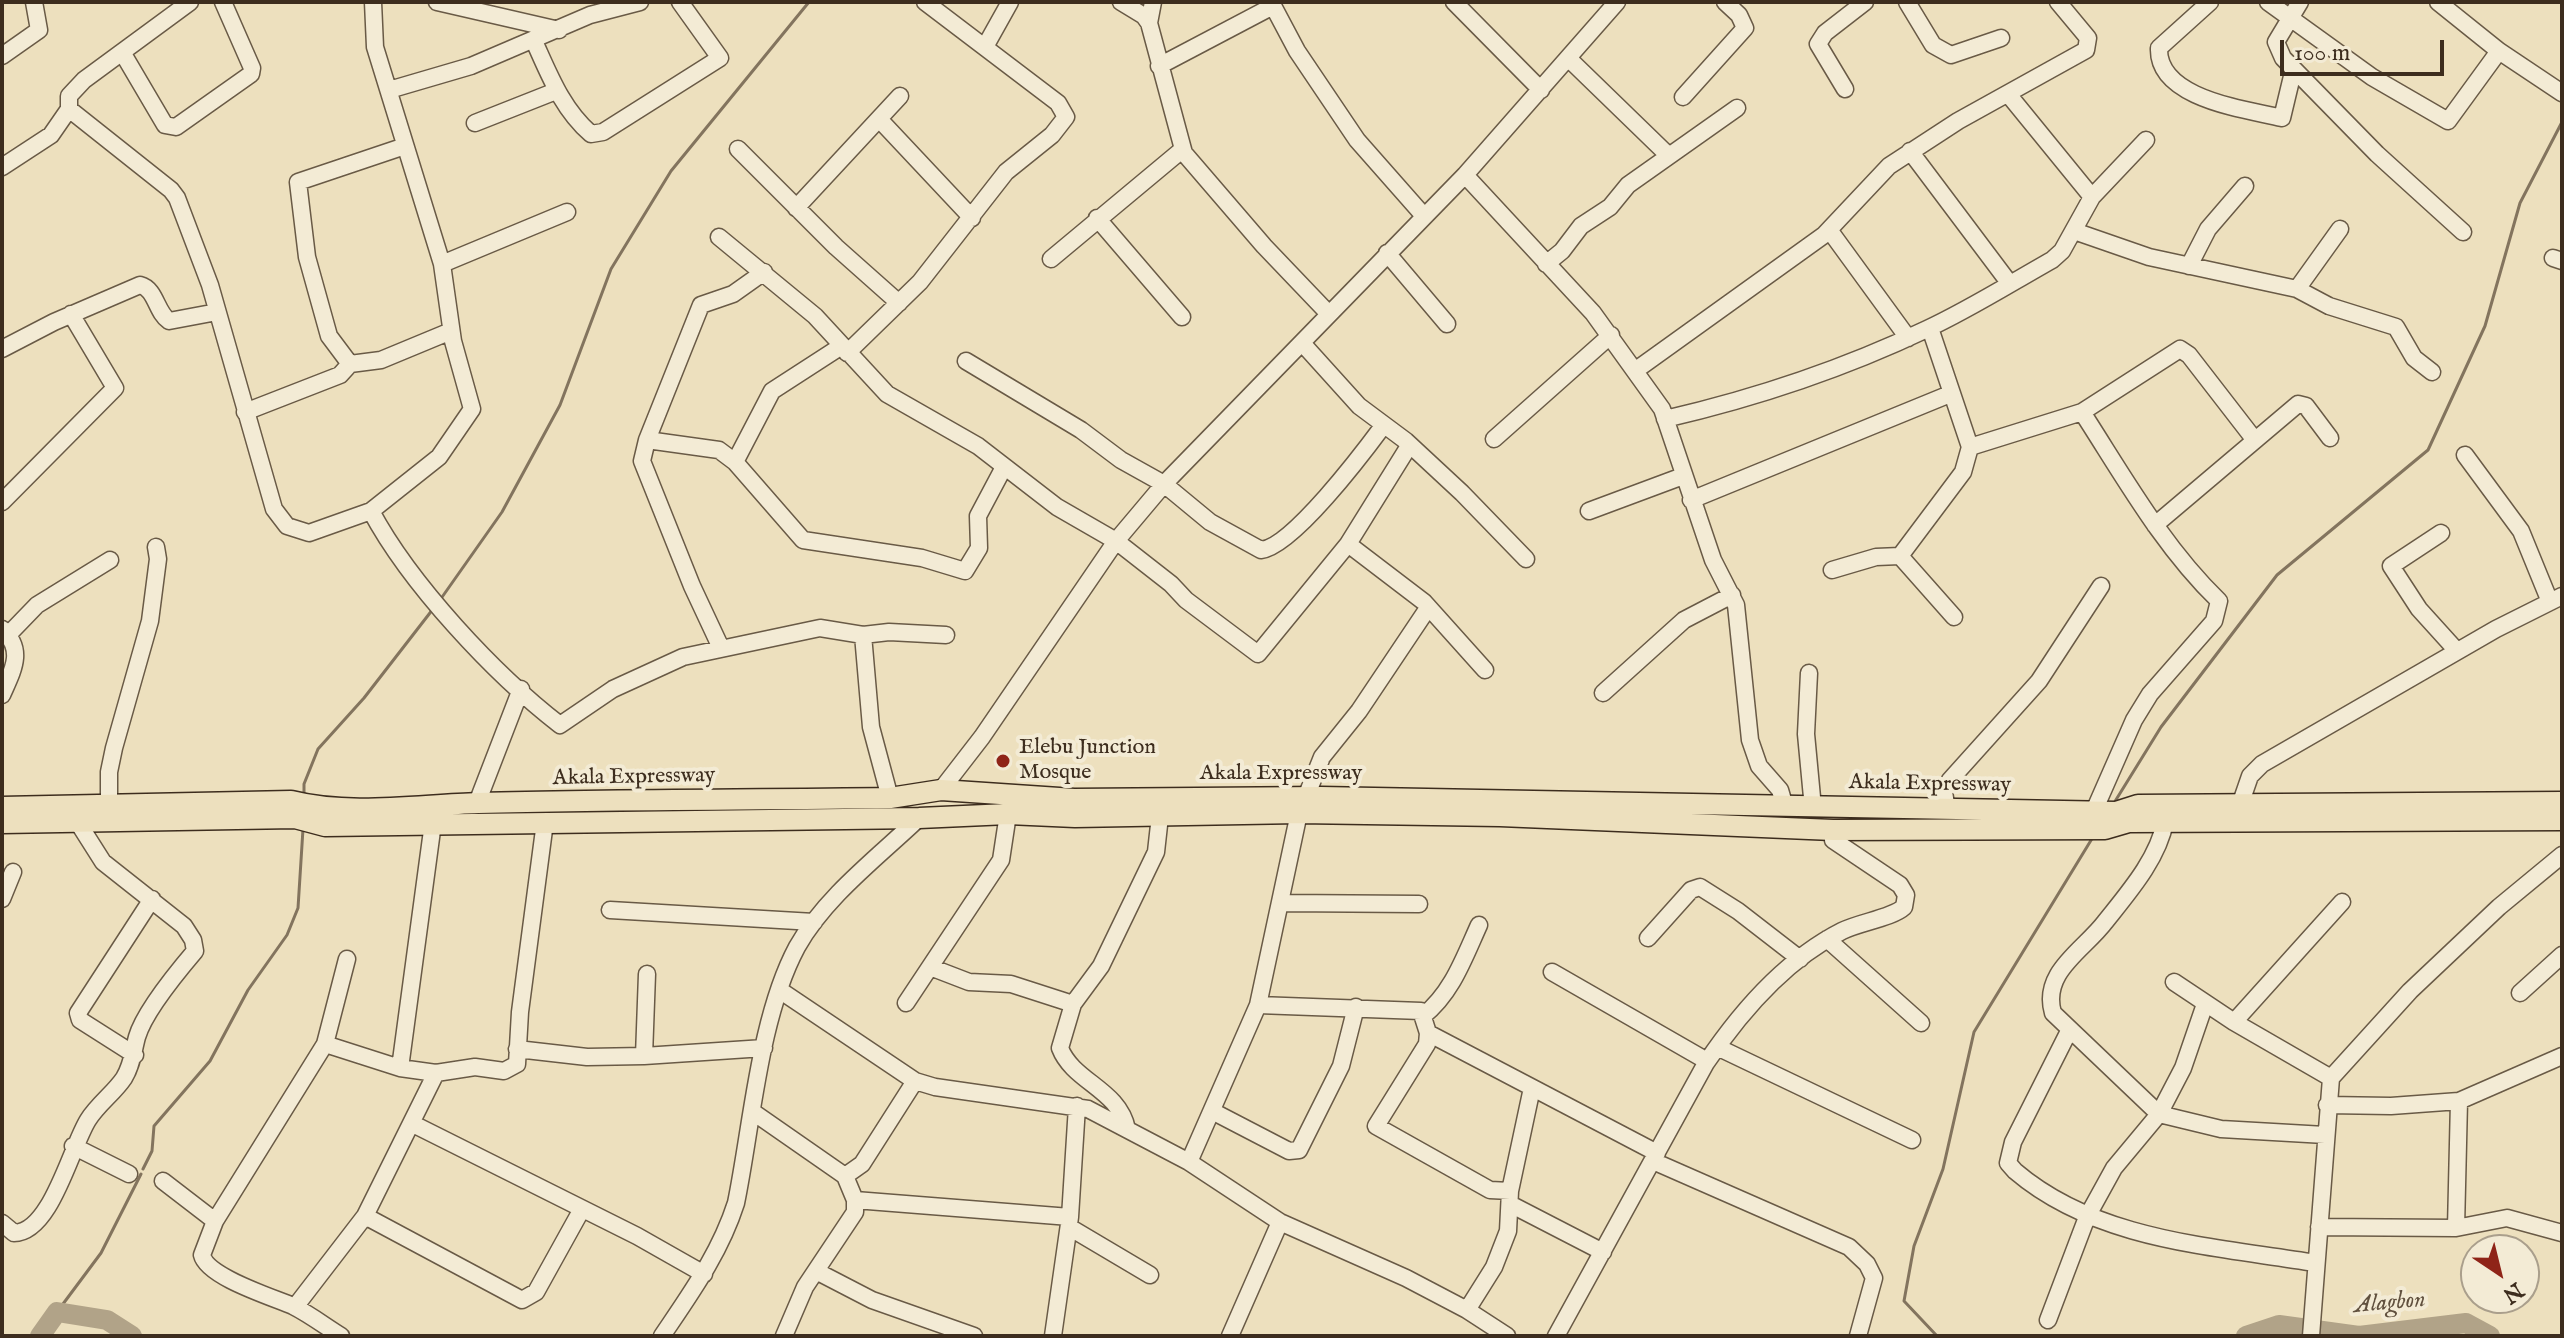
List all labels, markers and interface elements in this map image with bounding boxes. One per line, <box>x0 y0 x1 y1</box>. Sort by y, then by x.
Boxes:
scale bar <box>2284 24 2448 74</box>
text: 100 m <box>2294 38 2350 69</box>
place label: Elebu Junction Mosque <box>1019 735 1156 786</box>
marker: Elebu Junction Mosque <box>994 752 1012 770</box>
street label: Akala Expressway <box>1200 761 1362 787</box>
street label: Akala Expressway <box>553 763 715 793</box>
street label: Akala Expressway <box>1849 770 2011 800</box>
north arrow <box>2460 1234 2540 1314</box>
text: N <box>2497 1275 2528 1309</box>
water label: Alagbon <box>2353 1287 2427 1321</box>

